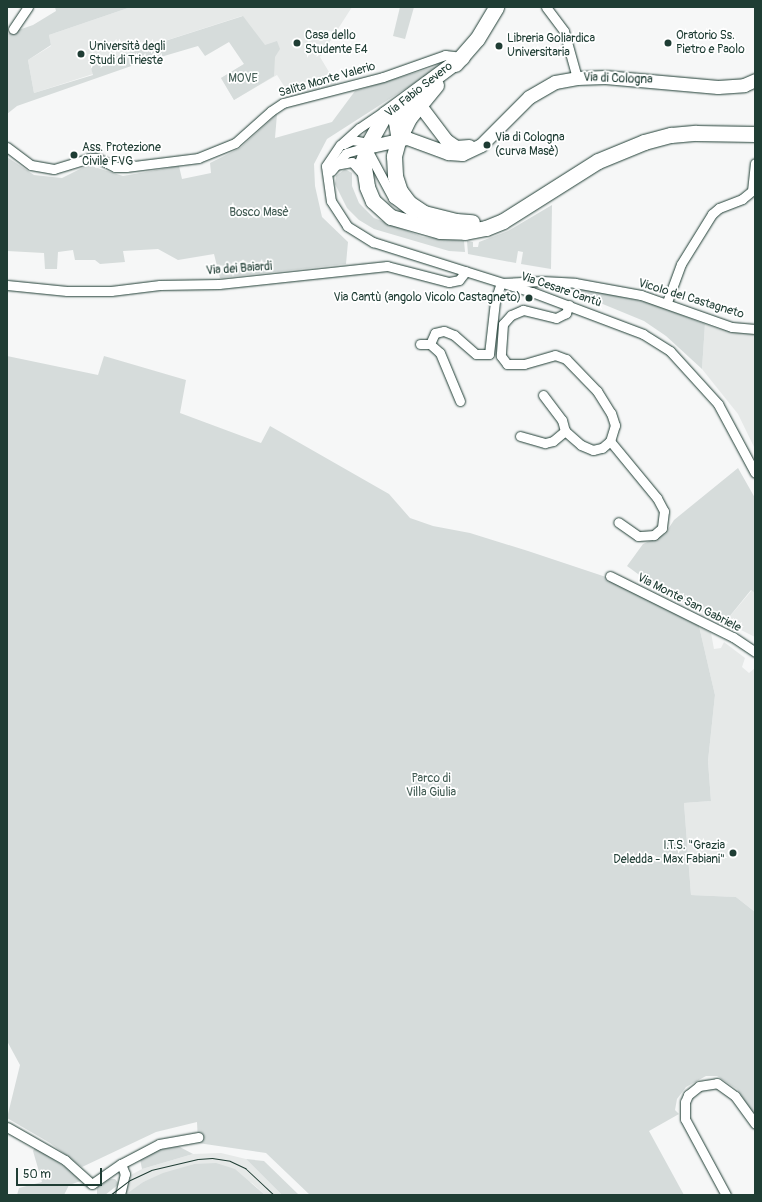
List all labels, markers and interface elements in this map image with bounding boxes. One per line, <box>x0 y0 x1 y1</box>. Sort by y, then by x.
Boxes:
place label: Casa dello Studente E4 <box>305 29 368 57</box>
place label: Oratorio Ss. Pietro e Paolo <box>676 29 745 57</box>
place label: Libreria Goliardica Universitaria <box>507 32 595 60</box>
marker: Casa dello Studente E4 <box>292 38 302 48</box>
marker: Oratorio Ss. Pietro e Paolo <box>663 38 673 48</box>
place label: Università degli Studi di Trieste <box>89 40 165 68</box>
marker: Libreria Goliardica Universitaria <box>494 41 504 51</box>
marker: Università degli Studi di Trieste <box>76 49 86 59</box>
street label: Salita Monte Valerio <box>277 59 377 101</box>
street label: Via Fabio Severo <box>383 59 455 121</box>
street label: Via di Cologna <box>583 71 653 87</box>
park label: MOVE <box>228 72 258 86</box>
place label: Via di Cologna (curva Masè) <box>495 131 565 159</box>
marker: Via di Cologna (curva Masè) <box>482 140 492 150</box>
place label: Ass. Protezione Civile FVG <box>82 141 161 169</box>
marker: Ass. Protezione Civile FVG <box>69 150 79 160</box>
park label: Bosco Masè <box>229 206 289 220</box>
street label: Via dei Baiardi <box>205 260 273 278</box>
street label: Via Cesare Cantù <box>519 269 603 311</box>
street label: Vicolo del Castagneto <box>636 276 746 322</box>
place label: Via Cantù (angolo Vicolo Castagneto) <box>334 291 521 305</box>
marker: Via Cantù (angolo Vicolo Castagneto) <box>524 293 534 303</box>
street label: Via Monte San Gabriele <box>635 571 743 635</box>
park label: Parco di Villa Giulia <box>406 772 456 800</box>
place label: I.T.S. "Grazia Deledda - Max Fabiani" <box>613 839 725 867</box>
marker: I.T.S. "Grazia Deledda - Max Fabiani" <box>728 848 738 858</box>
scale bar <box>18 1160 104 1186</box>
text: 50 m <box>23 1167 51 1182</box>

